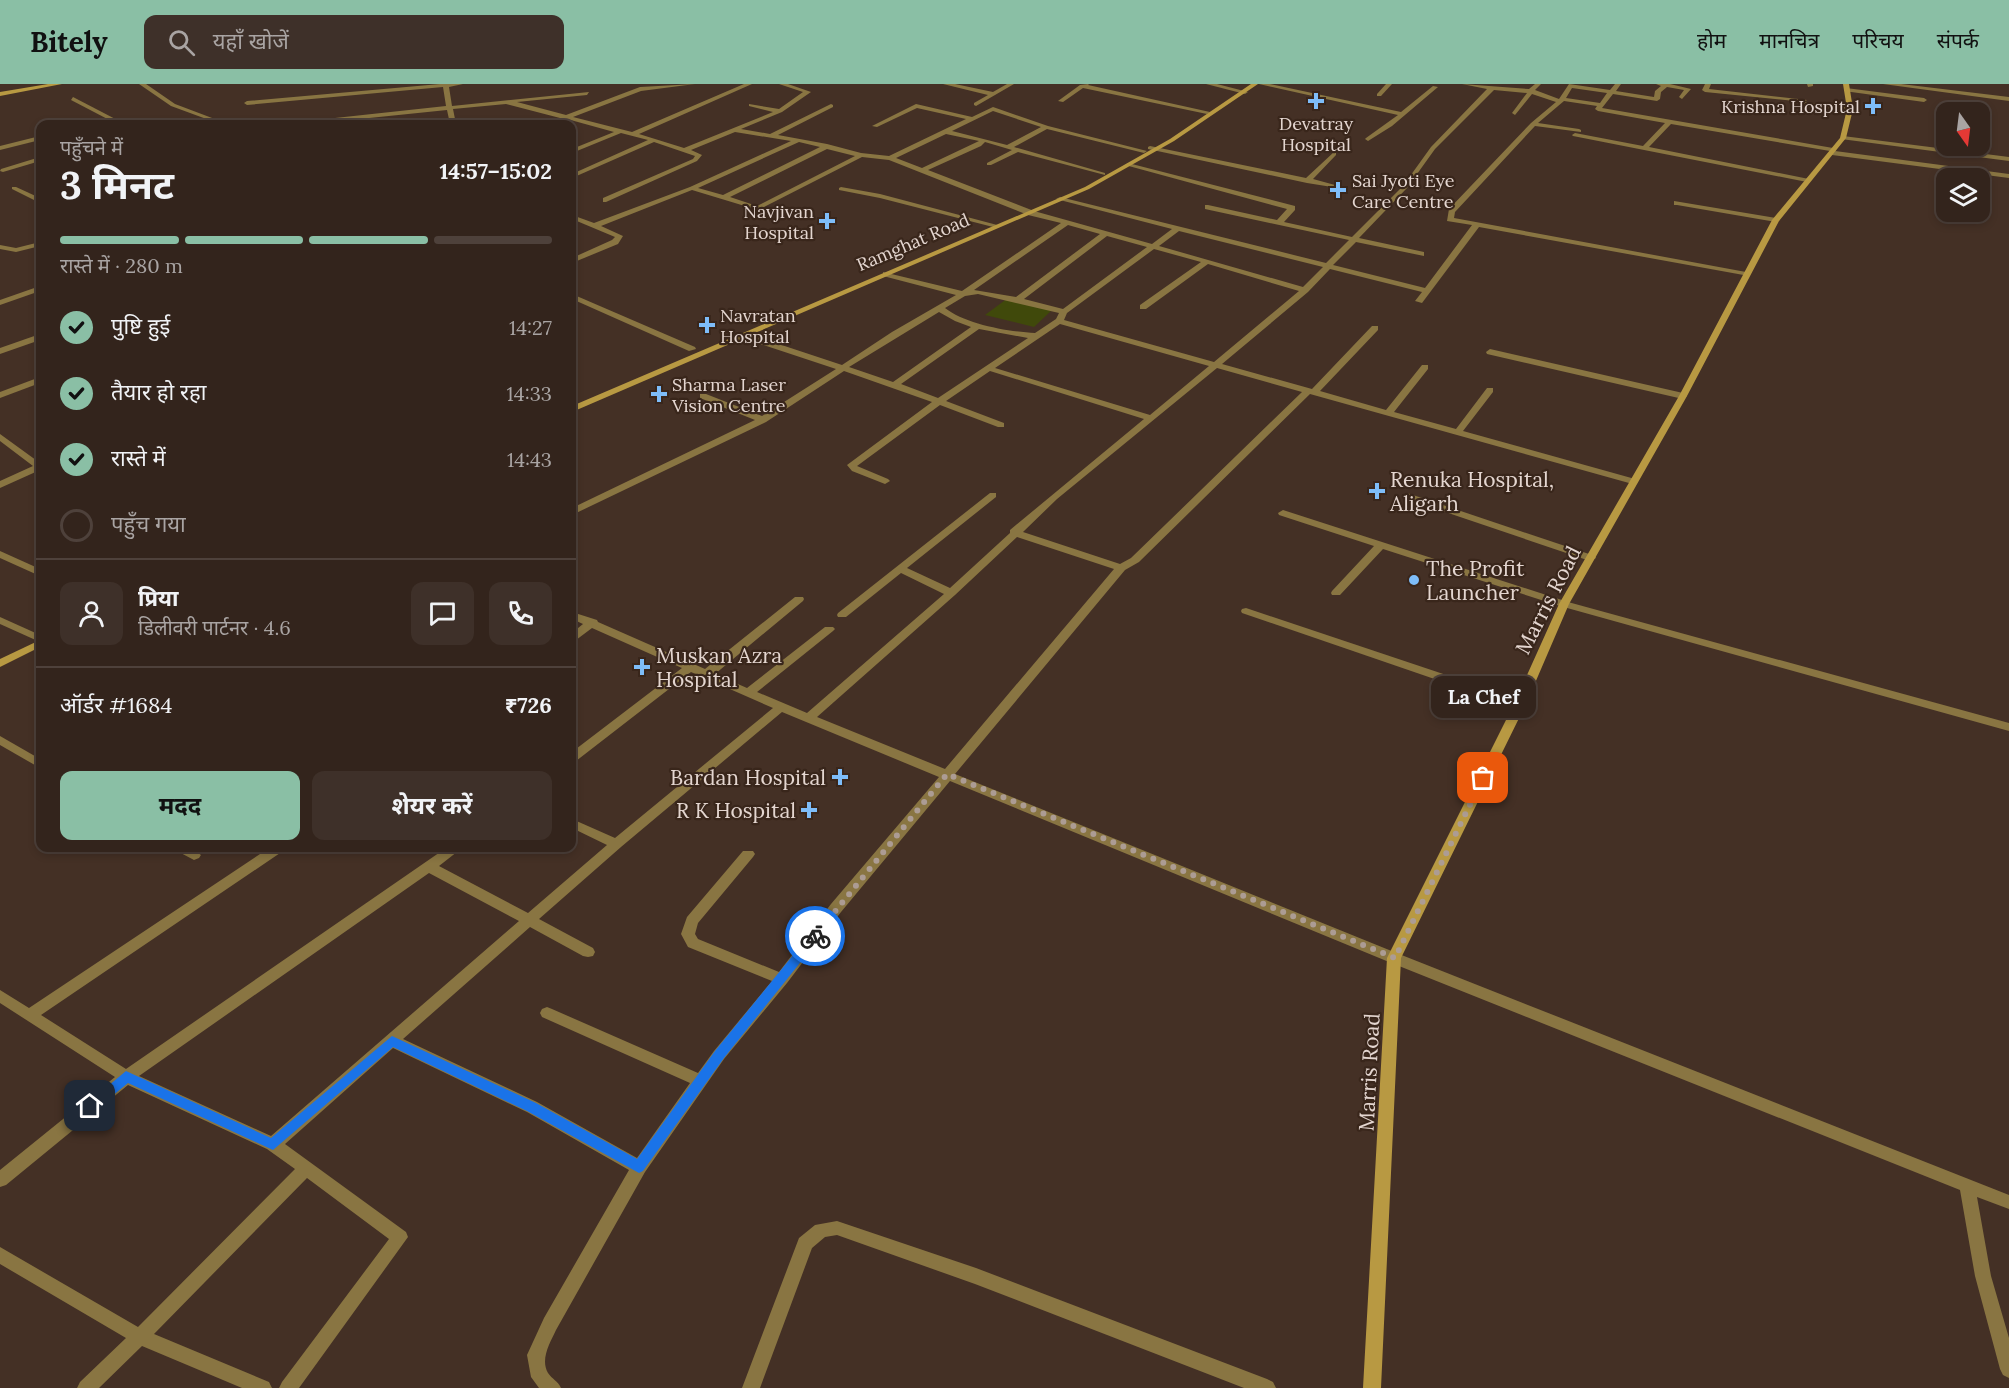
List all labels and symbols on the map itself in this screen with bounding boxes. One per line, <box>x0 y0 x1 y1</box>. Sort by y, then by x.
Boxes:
marker: Devatray Hospital <box>1307 92 1325 110</box>
place label: Krishna Hospital <box>1721 95 1860 118</box>
marker: Krishna Hospital <box>1864 97 1882 115</box>
north arrow <box>1936 102 1990 156</box>
place label: Devatray Hospital <box>1279 112 1354 156</box>
place label: Sai Jyoti Eye Care Centre <box>1352 169 1455 213</box>
marker: Sai Jyoti Eye Care Centre <box>1329 181 1347 199</box>
place label: Navjivan Hospital <box>743 200 814 244</box>
street label: Ramghat Road <box>853 208 973 276</box>
marker: Navjivan Hospital <box>818 212 836 230</box>
place label: Navratan Hospital <box>720 304 796 348</box>
marker: Navratan Hospital <box>698 316 716 334</box>
place label: Sharma Laser Vision Centre <box>671 373 786 417</box>
marker: Sharma Laser Vision Centre <box>650 385 668 403</box>
place label: Renuka Hospital, Aligarh <box>1389 466 1554 517</box>
marker: Renuka Hospital, Aligarh <box>1368 482 1386 500</box>
street label: Marris Road <box>1509 541 1587 659</box>
place label: The Profit Launcher <box>1426 555 1525 606</box>
marker: The Profit Launcher <box>1407 573 1421 587</box>
place label: Muskan Azra Hospital <box>656 642 782 693</box>
marker: Muskan Azra Hospital <box>633 658 651 676</box>
callout: La Chef <box>1430 676 1536 718</box>
pin <box>1457 752 1508 803</box>
place label: Bardan Hospital <box>670 764 826 791</box>
marker: Bardan Hospital <box>831 768 849 786</box>
place label: R K Hospital <box>676 797 796 824</box>
marker: R K Hospital <box>800 801 818 819</box>
courier <box>785 906 845 966</box>
street label: Marris Road <box>1352 1012 1386 1132</box>
pin <box>64 1080 115 1131</box>

